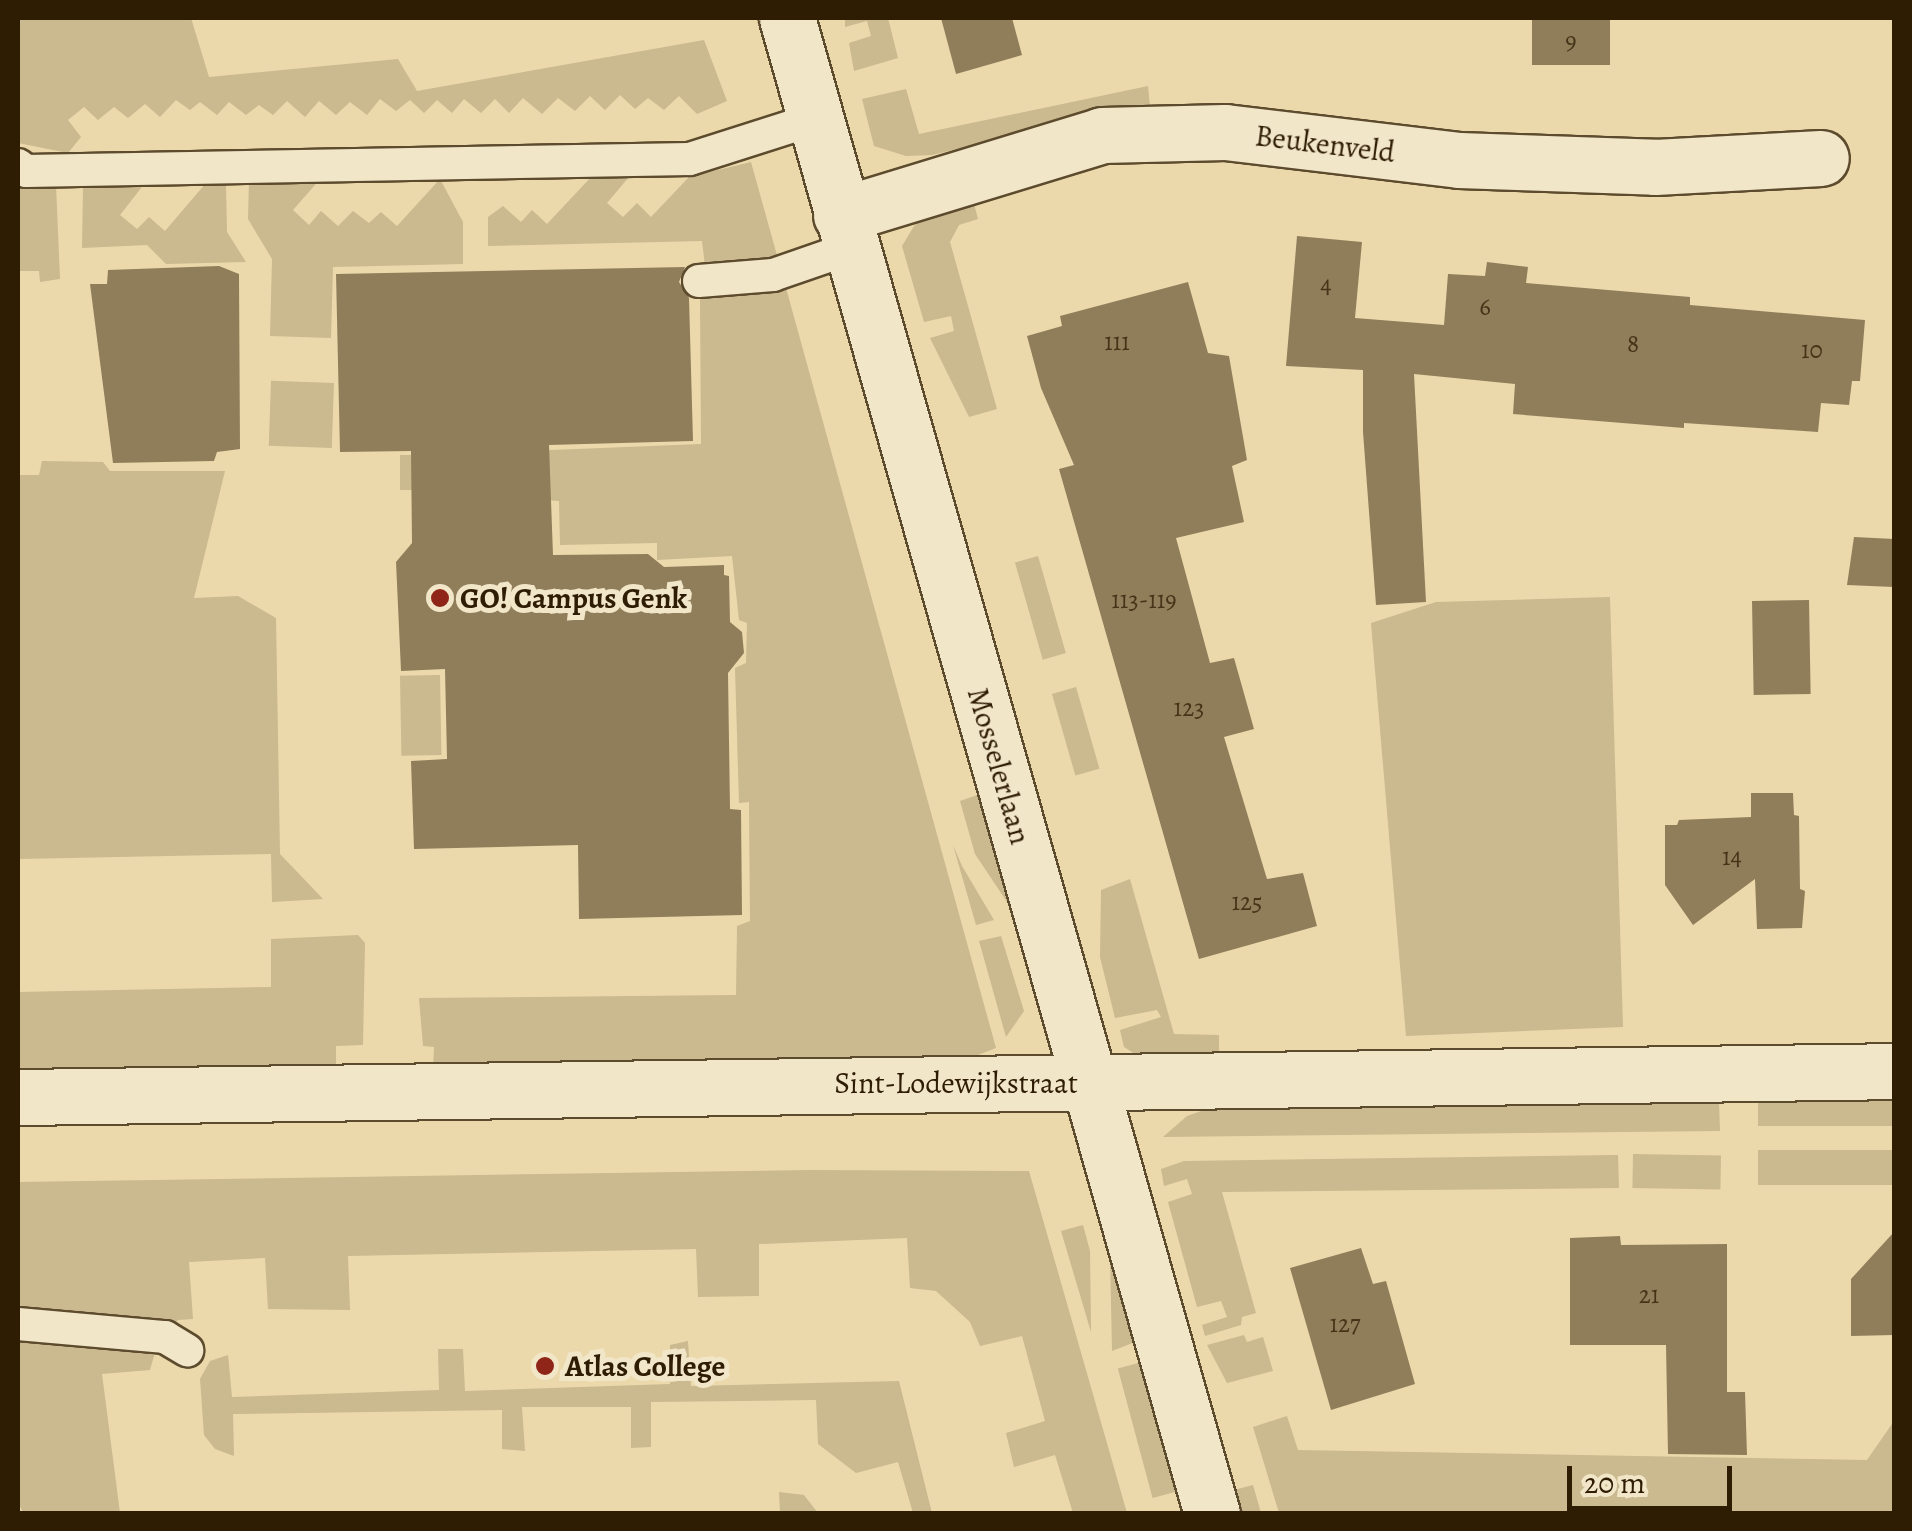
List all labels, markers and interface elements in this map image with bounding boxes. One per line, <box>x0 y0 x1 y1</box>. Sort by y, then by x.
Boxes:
house number: 9 <box>1565 26 1577 56</box>
street label: Beukenveld <box>1253 118 1397 170</box>
house number: 4 <box>1320 270 1332 300</box>
house number: 6 <box>1479 292 1491 322</box>
house number: 111 <box>1104 327 1130 357</box>
house number: 8 <box>1627 329 1639 359</box>
house number: 10 <box>1801 335 1823 365</box>
place label: GO! Campus Genk <box>460 580 687 616</box>
house number: 113-119 <box>1111 585 1177 615</box>
marker: GO! Campus Genk <box>429 587 451 609</box>
street label: Mosselerlaan <box>959 684 1039 848</box>
house number: 123 <box>1174 693 1204 723</box>
house number: 14 <box>1722 842 1742 872</box>
house number: 125 <box>1231 887 1263 917</box>
street label: Sint-Lodewijkstraat <box>834 1065 1078 1101</box>
house number: 21 <box>1639 1280 1659 1310</box>
house number: 127 <box>1330 1309 1360 1339</box>
place label: Atlas College <box>565 1348 725 1384</box>
marker: Atlas College <box>534 1355 556 1377</box>
scale bar <box>1572 1446 1737 1508</box>
text: 20 m <box>1584 1463 1645 1503</box>

